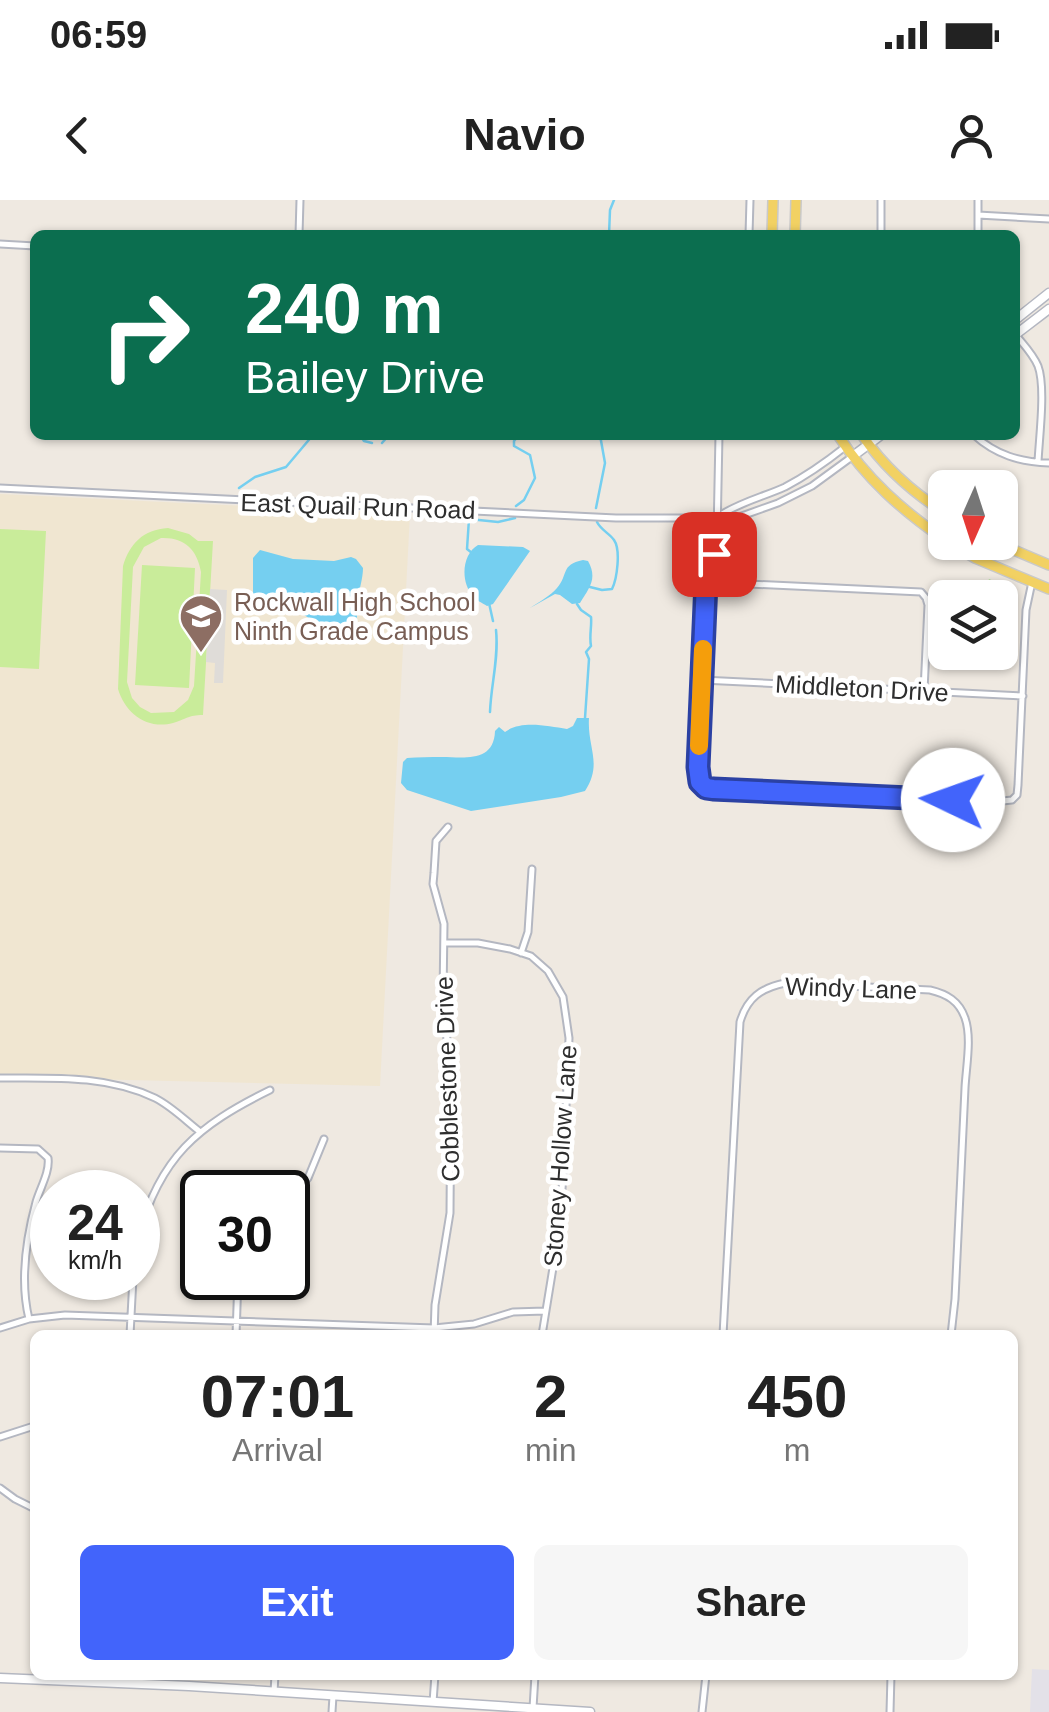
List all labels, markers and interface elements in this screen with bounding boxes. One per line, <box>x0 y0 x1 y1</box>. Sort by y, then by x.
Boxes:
text: 06:59 <box>50 14 147 56</box>
icon: back <box>50 108 105 163</box>
icon: person <box>944 108 999 163</box>
text: Navio <box>463 109 586 160</box>
icon: right <box>80 270 210 400</box>
text: 240 m <box>245 270 443 348</box>
text: Bailey Drive <box>245 352 485 403</box>
north arrow <box>928 470 1018 560</box>
map controls <box>928 470 1018 670</box>
street label: East Quail Run Road <box>240 488 476 524</box>
pin <box>672 512 757 597</box>
icon: arrive <box>687 527 742 582</box>
button: layers <box>928 580 1018 670</box>
place label: Rockwall High School Ninth Grade Campus <box>234 588 476 645</box>
school or university icon: Rockwall High School Ninth Grade Campus <box>178 593 224 654</box>
street label: Middleton Drive <box>775 669 949 707</box>
position arrow <box>901 748 1005 852</box>
street label: Windy Lane <box>785 972 917 1004</box>
street label: Cobblestone Drive <box>429 976 465 1182</box>
street label: Stoney Hollow Lane <box>538 1044 582 1268</box>
speed limit sign: 30 <box>180 1170 310 1300</box>
text: 24 <box>67 1195 123 1251</box>
text: km/h <box>68 1246 122 1274</box>
text: 07:01 <box>201 1363 354 1430</box>
text: 2 <box>534 1363 567 1430</box>
text: 450 <box>747 1363 847 1430</box>
text: Arrival <box>232 1432 323 1468</box>
text: min <box>525 1432 576 1468</box>
text: m <box>784 1432 811 1468</box>
button: Exit <box>80 1545 514 1660</box>
button: Share <box>534 1545 968 1660</box>

